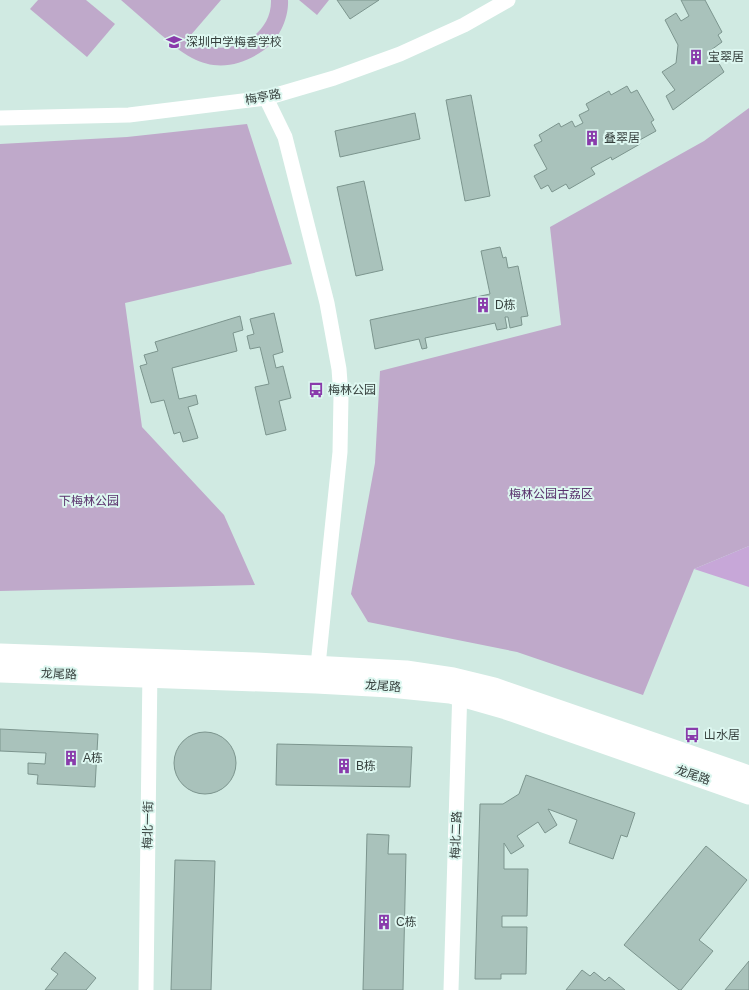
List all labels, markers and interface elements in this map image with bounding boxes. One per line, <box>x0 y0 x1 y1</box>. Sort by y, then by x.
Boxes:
school or university icon: 深圳中学梅香学校 <box>165 33 183 51</box>
place label: 深圳中学梅香学校 <box>186 35 282 49</box>
building icon: 宝翠居 <box>687 48 705 66</box>
place label: 宝翠居 <box>708 50 744 64</box>
street label: 梅亭路 <box>244 87 282 107</box>
building icon: 叠翠居 <box>583 129 601 147</box>
place label: 叠翠居 <box>604 131 640 145</box>
building icon: D栋 <box>474 296 492 314</box>
place label: D栋 <box>495 298 516 312</box>
bus stop icon: 梅林公园 <box>307 381 325 399</box>
place label: 梅林公园 <box>328 383 376 397</box>
park label: 梅林公园古荔区 <box>509 487 593 501</box>
park label: 下梅林公园 <box>59 494 119 508</box>
street label: 龙尾路 <box>41 666 77 682</box>
street label: 龙尾路 <box>365 678 401 694</box>
bus stop icon: 山水居 <box>683 726 701 744</box>
place label: 山水居 <box>704 728 740 742</box>
building icon: A栋 <box>62 749 80 767</box>
place label: A栋 <box>83 751 103 765</box>
building icon: B栋 <box>335 757 353 775</box>
place label: B栋 <box>356 759 376 773</box>
street label: 龙尾路 <box>674 763 712 787</box>
street label: 梅北一街 <box>141 801 155 849</box>
street label: 梅北二路 <box>448 811 464 859</box>
building icon: C栋 <box>375 913 393 931</box>
place label: C栋 <box>396 915 417 929</box>

